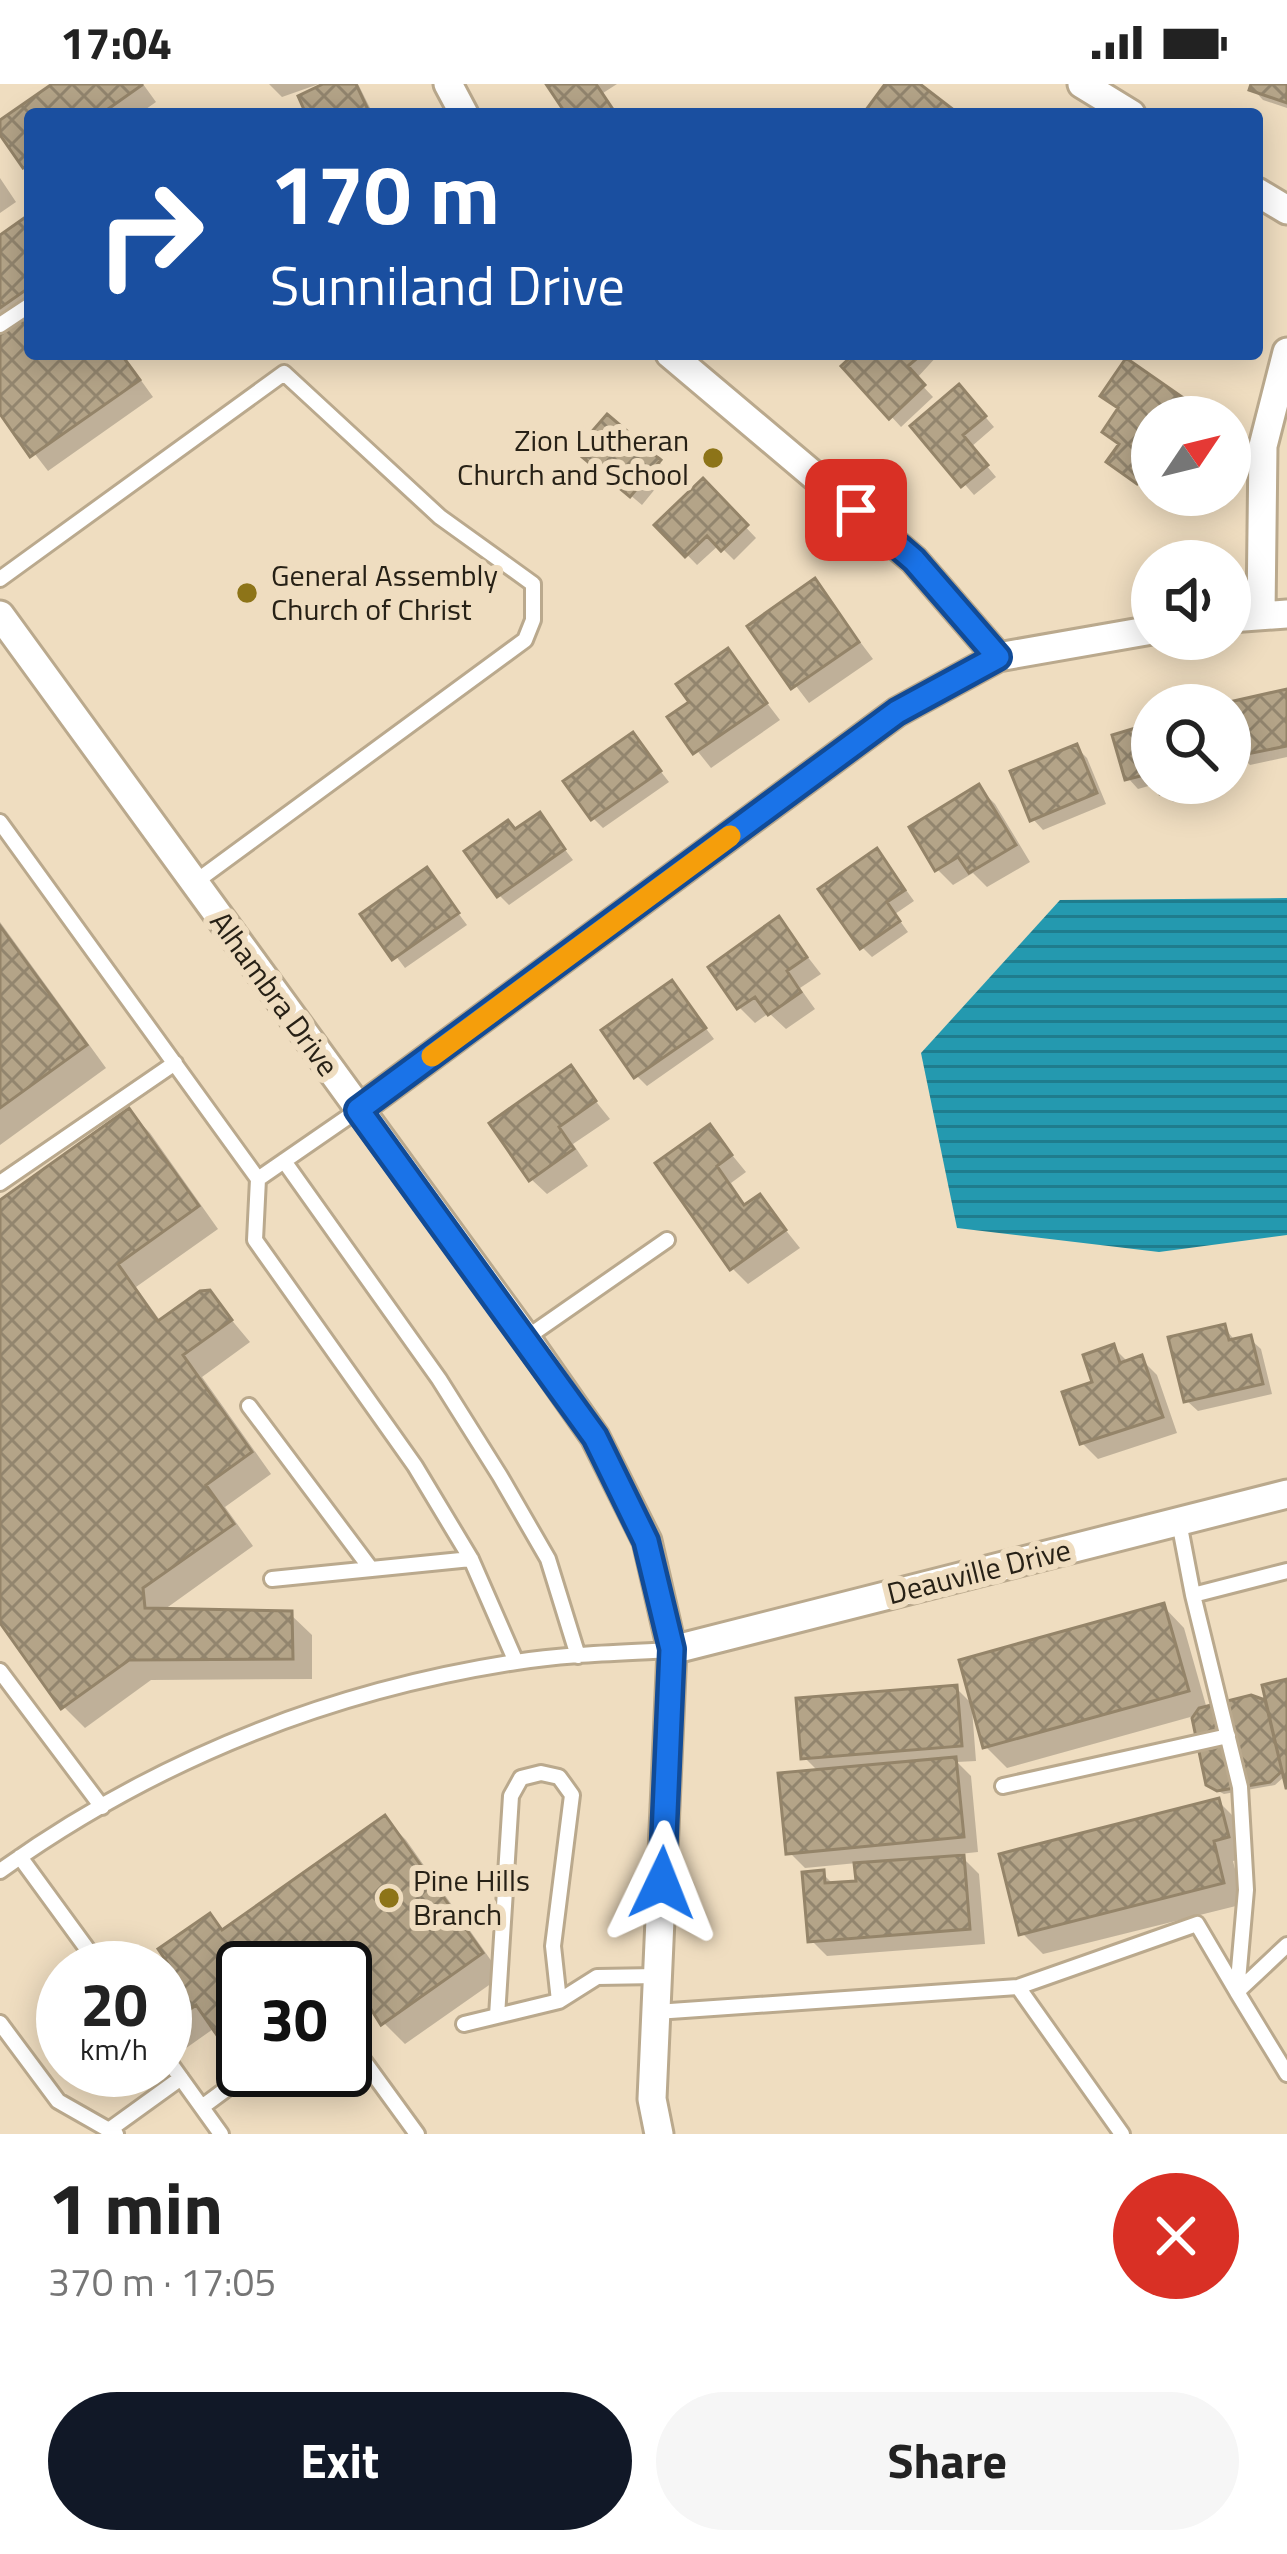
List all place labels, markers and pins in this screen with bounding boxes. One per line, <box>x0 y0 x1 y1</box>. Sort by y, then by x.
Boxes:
place label: Zion Lutheran Church and School <box>457 417 689 497</box>
marker: Zion Lutheran Church and School <box>700 445 726 471</box>
pin <box>805 459 907 561</box>
place label: General Assembly Church of Christ <box>271 552 498 632</box>
marker: General Assembly Church of Christ <box>234 580 260 606</box>
place label: Pine Hills Branch <box>413 1857 530 1937</box>
marker: Pine Hills Branch <box>376 1885 402 1911</box>

